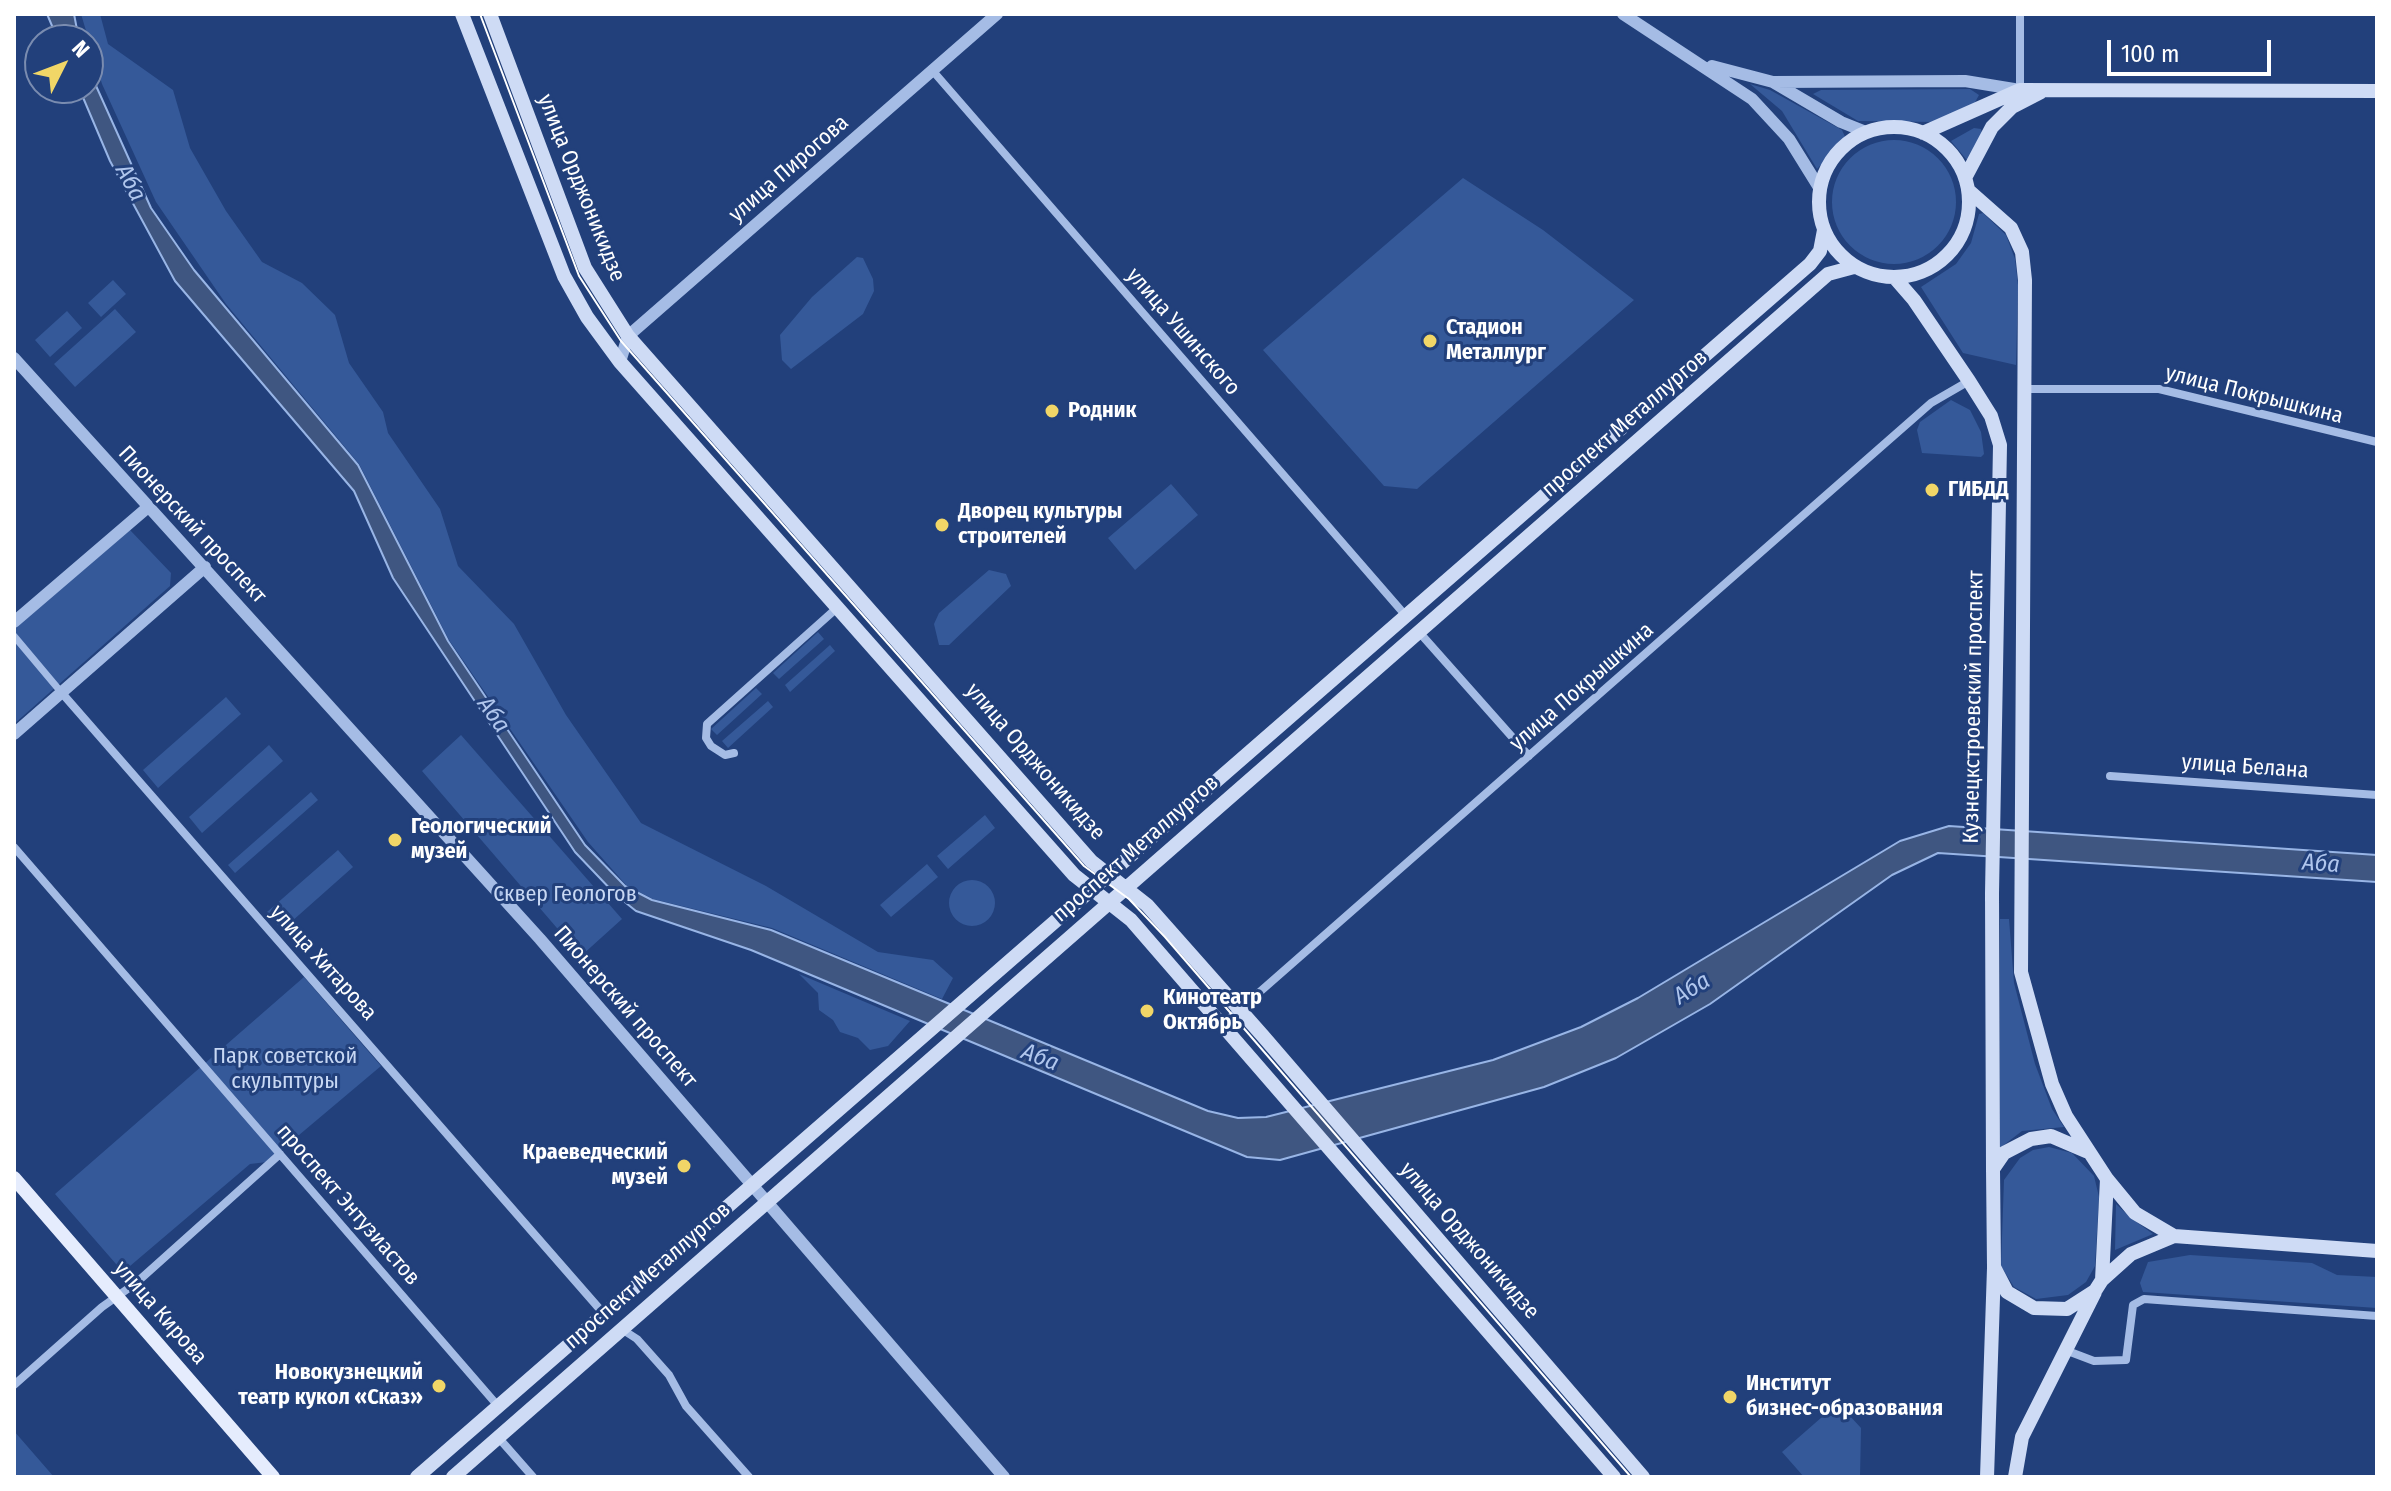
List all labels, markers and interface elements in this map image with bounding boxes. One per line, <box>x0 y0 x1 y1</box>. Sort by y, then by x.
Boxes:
north arrow <box>24 24 104 104</box>
scale bar <box>2111 24 2275 74</box>
text: N <box>66 35 95 63</box>
text: 100 m <box>2121 40 2179 68</box>
street label: улица Орджоникидзе <box>531 91 631 285</box>
street label: улица Пирогова <box>724 110 854 228</box>
water label: Аба <box>108 160 152 206</box>
street label: улица Ушинского <box>1120 263 1246 401</box>
place label: Стадион Металлург <box>1446 315 1546 366</box>
marker: Стадион Металлург <box>1421 332 1439 350</box>
street label: проспект Металлургов <box>1537 345 1713 503</box>
street label: улица Покрышкина <box>2162 360 2346 430</box>
place label: Родник <box>1068 398 1136 424</box>
marker: Родник <box>1043 402 1061 420</box>
street label: Пионерский проспект <box>112 441 272 609</box>
place label: ГИБДД <box>1948 477 2009 503</box>
marker: ГИБДД <box>1923 481 1941 499</box>
place label: Дворец культуры строителей <box>958 499 1122 550</box>
marker: Дворец культуры строителей <box>933 516 951 534</box>
street label: Кузнецкстроевский проспект <box>1958 570 1990 844</box>
street label: улица Покрышкина <box>1505 617 1659 757</box>
street label: улица Орджоникидзе <box>960 678 1110 846</box>
water label: Аба <box>470 691 516 739</box>
street label: улица Белана <box>2181 749 2309 785</box>
street label: проспект Металлургов <box>1048 770 1224 928</box>
place label: Геологический музей <box>411 814 551 866</box>
marker: Геологический музей <box>386 831 404 849</box>
water label: Аба <box>2301 848 2341 880</box>
park label: Сквер Геологов <box>493 882 637 908</box>
street label: улица Хитарова <box>264 900 382 1026</box>
street label: Пионерский проспект <box>548 921 702 1093</box>
water label: Аба <box>1668 967 1716 1011</box>
place label: Кинотеатр Октябрь <box>1163 985 1262 1036</box>
marker: Кинотеатр Октябрь <box>1138 1002 1156 1020</box>
water label: Аба <box>1017 1038 1063 1078</box>
park label: Парк советской скульптуры <box>213 1044 357 1096</box>
street label: проспект Энтузиастов <box>271 1119 425 1291</box>
place label: Краеведческий музей <box>522 1140 668 1192</box>
marker: Краеведческий музей <box>675 1157 693 1175</box>
street label: улица Орджоникидзе <box>1394 1157 1544 1325</box>
street label: проспект Металлургов <box>560 1197 736 1355</box>
street label: улица Кирова <box>108 1256 212 1370</box>
place label: Новокузнецкий театр кукол «Сказ» <box>238 1360 423 1412</box>
place label: Институт бизнес-образования <box>1746 1371 1943 1422</box>
marker: Новокузнецкий театр кукол «Сказ» <box>430 1377 448 1395</box>
marker: Институт бизнес-образования <box>1721 1388 1739 1406</box>

